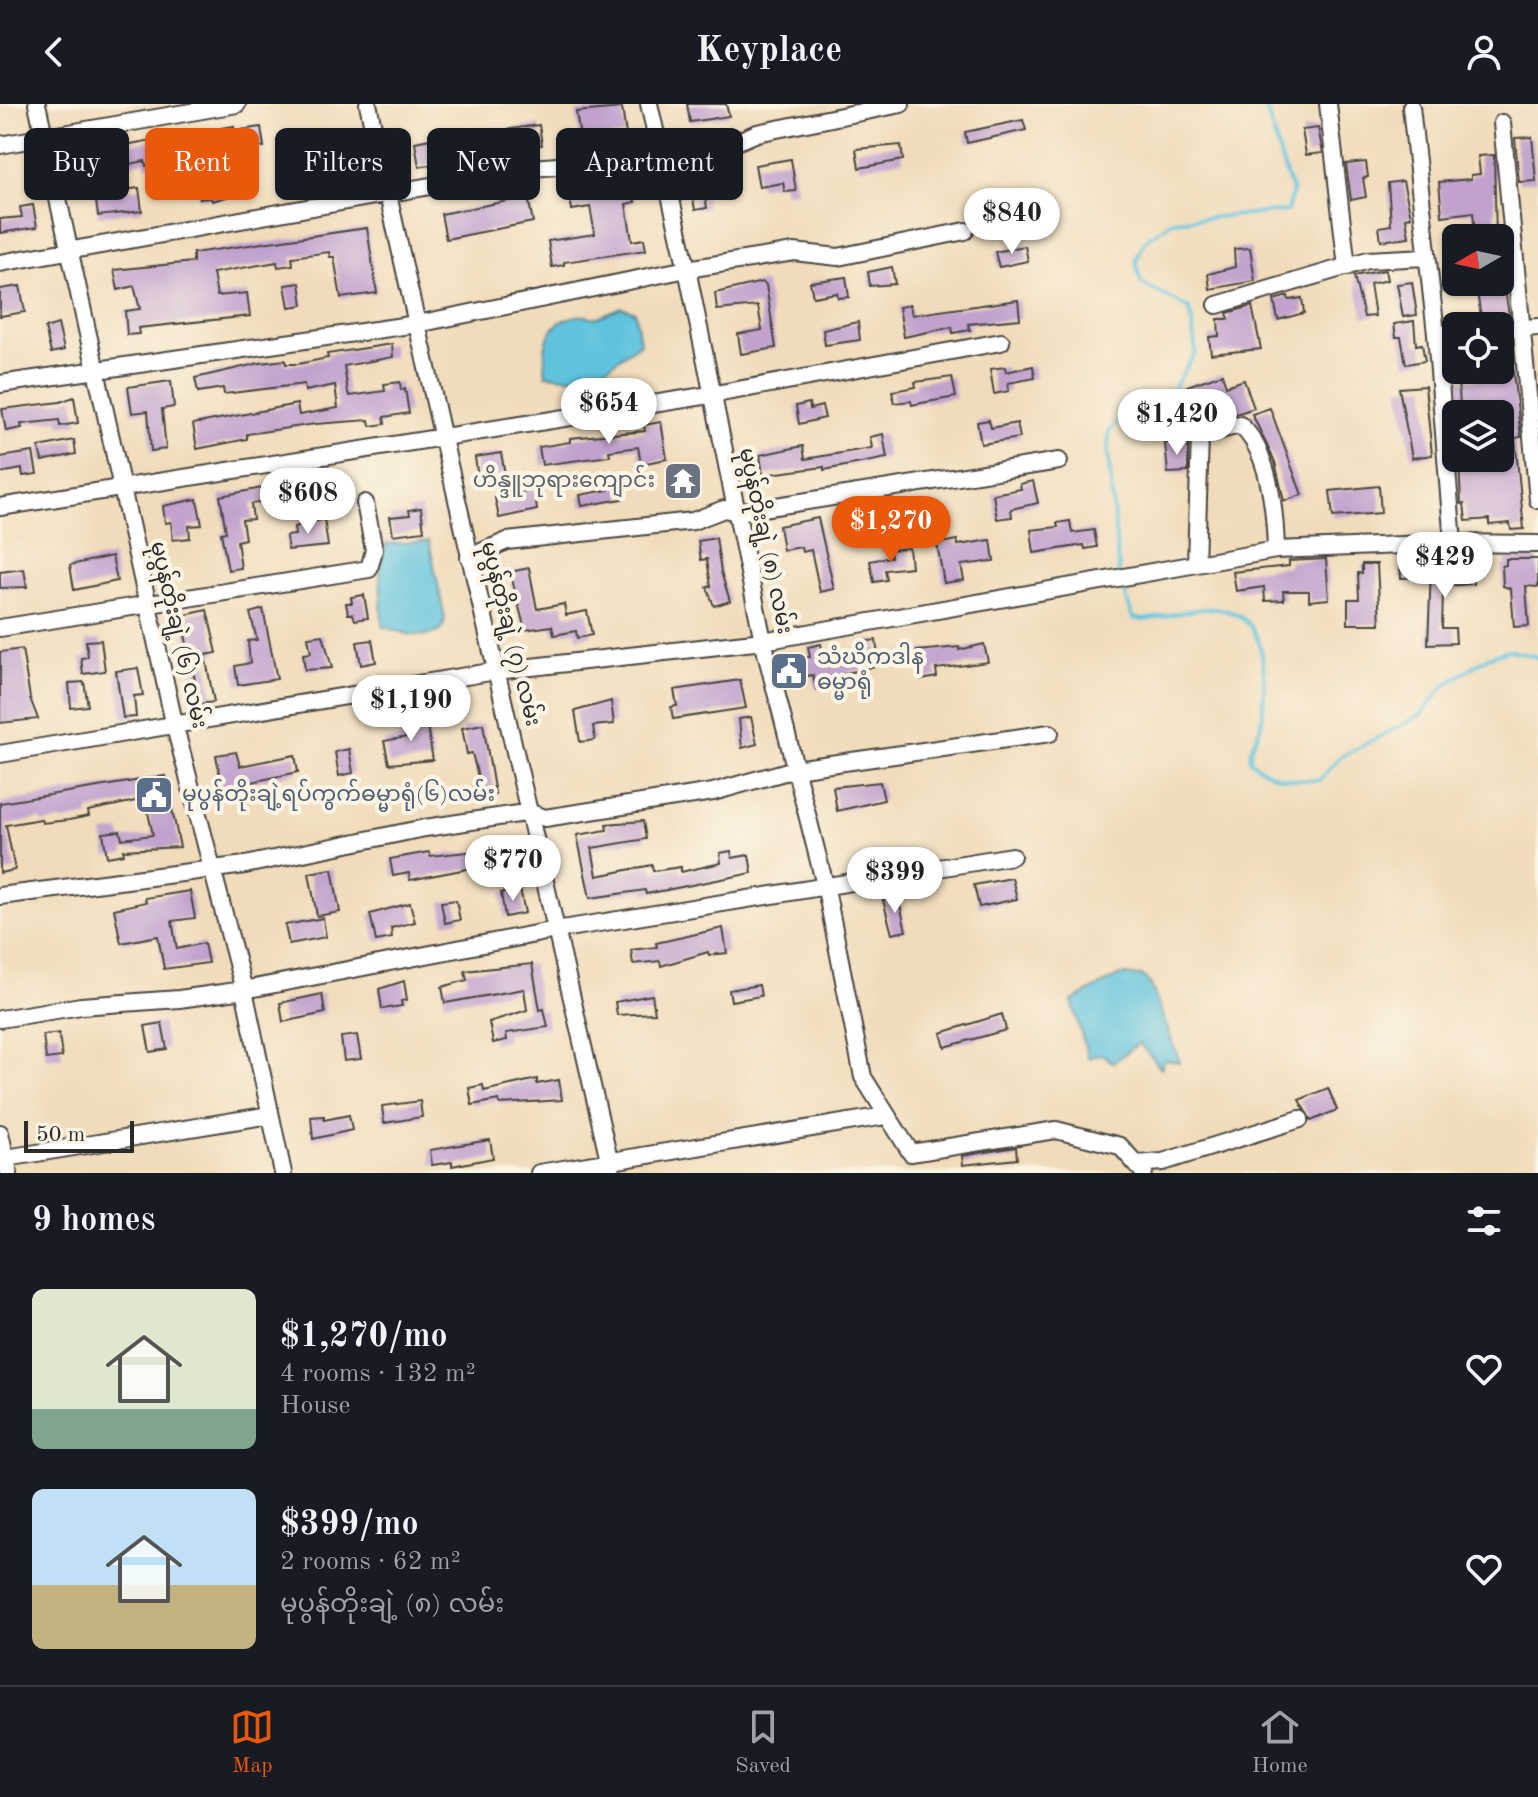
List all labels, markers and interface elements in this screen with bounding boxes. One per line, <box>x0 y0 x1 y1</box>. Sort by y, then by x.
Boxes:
icon: back <box>32 30 76 74</box>
icon: person <box>1462 30 1506 74</box>
text: Keyplace <box>696 34 842 70</box>
chip: Buy <box>24 128 129 200</box>
chip: Rent <box>145 128 259 200</box>
chip: Filters <box>275 128 411 200</box>
chip: New <box>427 128 540 200</box>
chip: Apartment <box>556 128 743 200</box>
pin: $840 <box>965 188 1059 256</box>
text: $840 <box>982 201 1042 227</box>
north arrow <box>1442 224 1514 296</box>
map controls <box>1442 224 1514 472</box>
button: locate <box>1442 312 1514 384</box>
pin: $654 <box>562 378 656 446</box>
pin: $1,420 <box>1112 389 1242 457</box>
text: $654 <box>579 391 639 417</box>
button: layers <box>1442 400 1514 472</box>
text: $1,420 <box>1136 402 1218 428</box>
street label: မုပွန်တိုးချဲ့ (၈) လမ်း <box>729 445 801 637</box>
temple icon: ဟိန္ဒူဘုရားကျောင်း <box>662 460 704 502</box>
place label: ဟိန္ဒူဘုရားကျောင်း <box>473 464 655 498</box>
pin: $608 <box>261 468 355 536</box>
text: $608 <box>278 481 338 507</box>
pin: $1,270 <box>826 496 956 564</box>
text: $1,270 <box>850 509 932 535</box>
pin: $429 <box>1398 532 1492 600</box>
street label: မုပွန်တိုးချဲ့ (၆) လမ်း <box>140 538 216 732</box>
street label: မုပွန်တိုးချဲ့ (၇) လမ်း <box>471 538 549 730</box>
text: $429 <box>1415 545 1475 571</box>
place label: သံဃိကဒါန ဓမ္မာရုံ <box>817 641 924 700</box>
public building icon: သံဃိကဒါန ဓမ္မာရုံ <box>768 650 810 692</box>
pin: $1,190 <box>346 675 476 743</box>
text: $1,190 <box>370 688 452 714</box>
public building icon: မုပွန်တိုးချဲ့ရပ်ကွက်ဓမ္မာရုံ(၆)လမ်း <box>133 774 175 816</box>
place label: မုပွန်တိုးချဲ့ရပ်ကွက်ဓမ္မာရုံ(၆)လမ်း <box>182 778 495 812</box>
pin: $770 <box>466 835 560 903</box>
pin: $399 <box>848 847 942 915</box>
text: $770 <box>483 848 543 874</box>
text: $399 <box>865 860 925 886</box>
scale bar <box>24 1117 134 1153</box>
text: 50 m <box>36 1124 85 1146</box>
icon: filters <box>1462 1199 1506 1243</box>
text: 9 homes <box>32 1204 155 1238</box>
text: $1,270/mo <box>280 1320 448 1354</box>
icon: home <box>96 1321 192 1417</box>
icon: heart <box>1462 1347 1506 1391</box>
text: 4 rooms · 132 m² <box>280 1361 476 1387</box>
text: House <box>280 1393 351 1419</box>
text: $399/mo <box>280 1508 419 1542</box>
icon: home <box>96 1521 192 1617</box>
icon: heart <box>1462 1547 1506 1591</box>
text: 2 rooms · 62 m² <box>280 1549 461 1575</box>
text: မုပွန်တိုးချဲ့ (၈) လမ်း <box>280 1592 504 1618</box>
tab: Map <box>230 1705 274 1780</box>
tab: Saved <box>735 1705 791 1780</box>
tab: Home <box>1252 1705 1308 1780</box>

